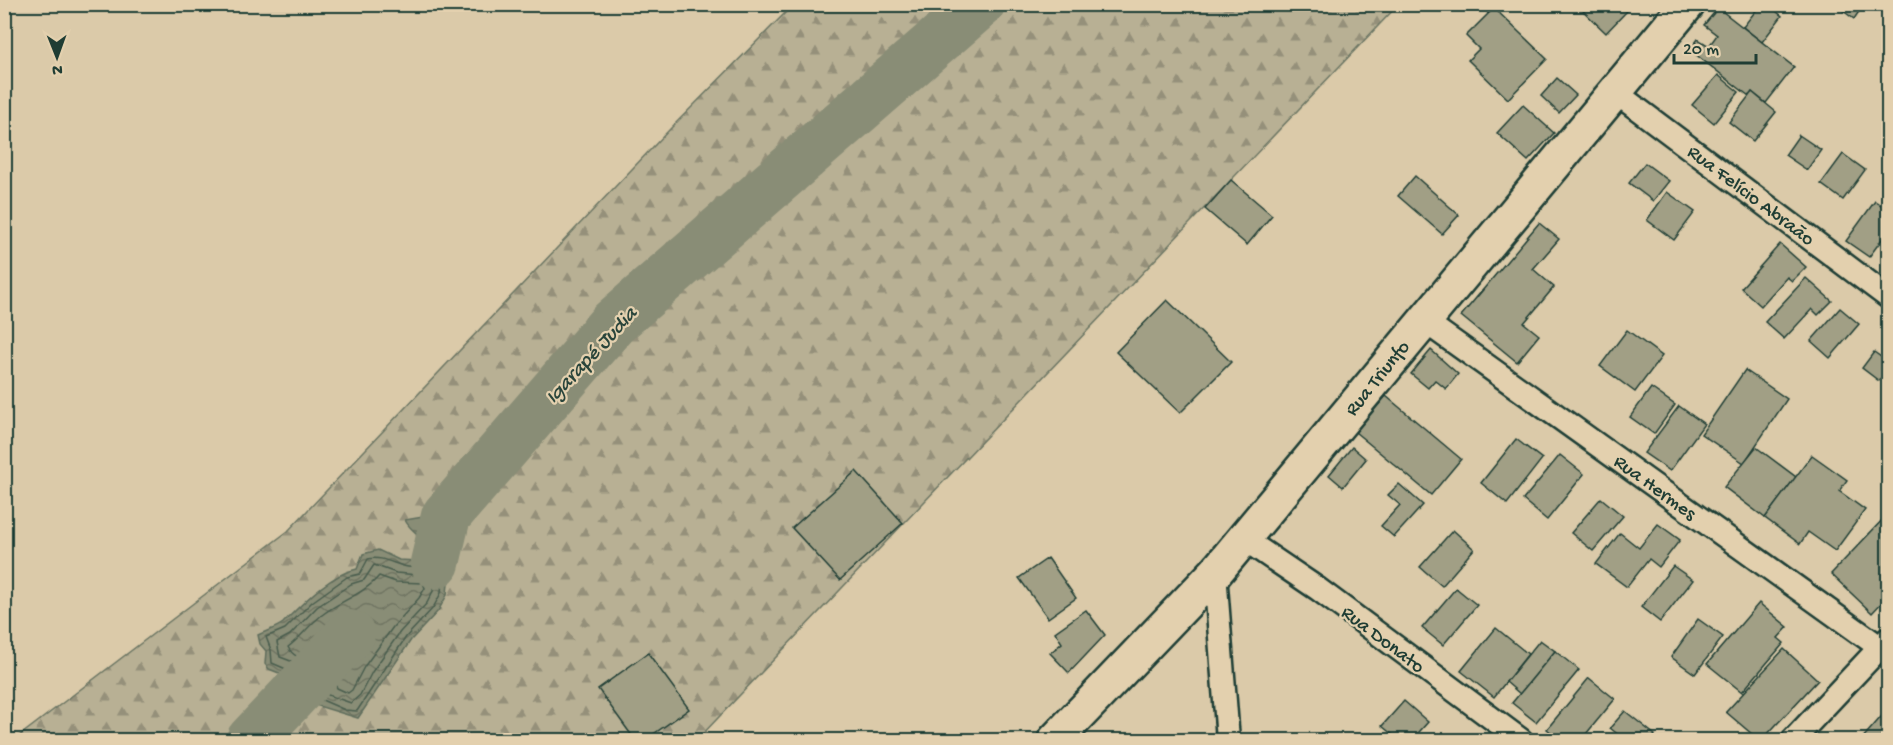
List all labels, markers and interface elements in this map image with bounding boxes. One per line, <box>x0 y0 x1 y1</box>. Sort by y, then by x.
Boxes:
north arrow <box>27 27 87 87</box>
scale bar <box>1674 27 1756 65</box>
text: 20 m <box>1683 40 1719 61</box>
text: N <box>51 59 63 78</box>
street label: Rua Felício Abraão <box>1682 141 1818 252</box>
water label: Igarapé Judia <box>541 302 645 410</box>
street label: Rua Triunfo <box>1341 337 1416 421</box>
street label: Rua Hermes <box>1608 451 1700 527</box>
street label: Rua Donato <box>1336 602 1428 680</box>

